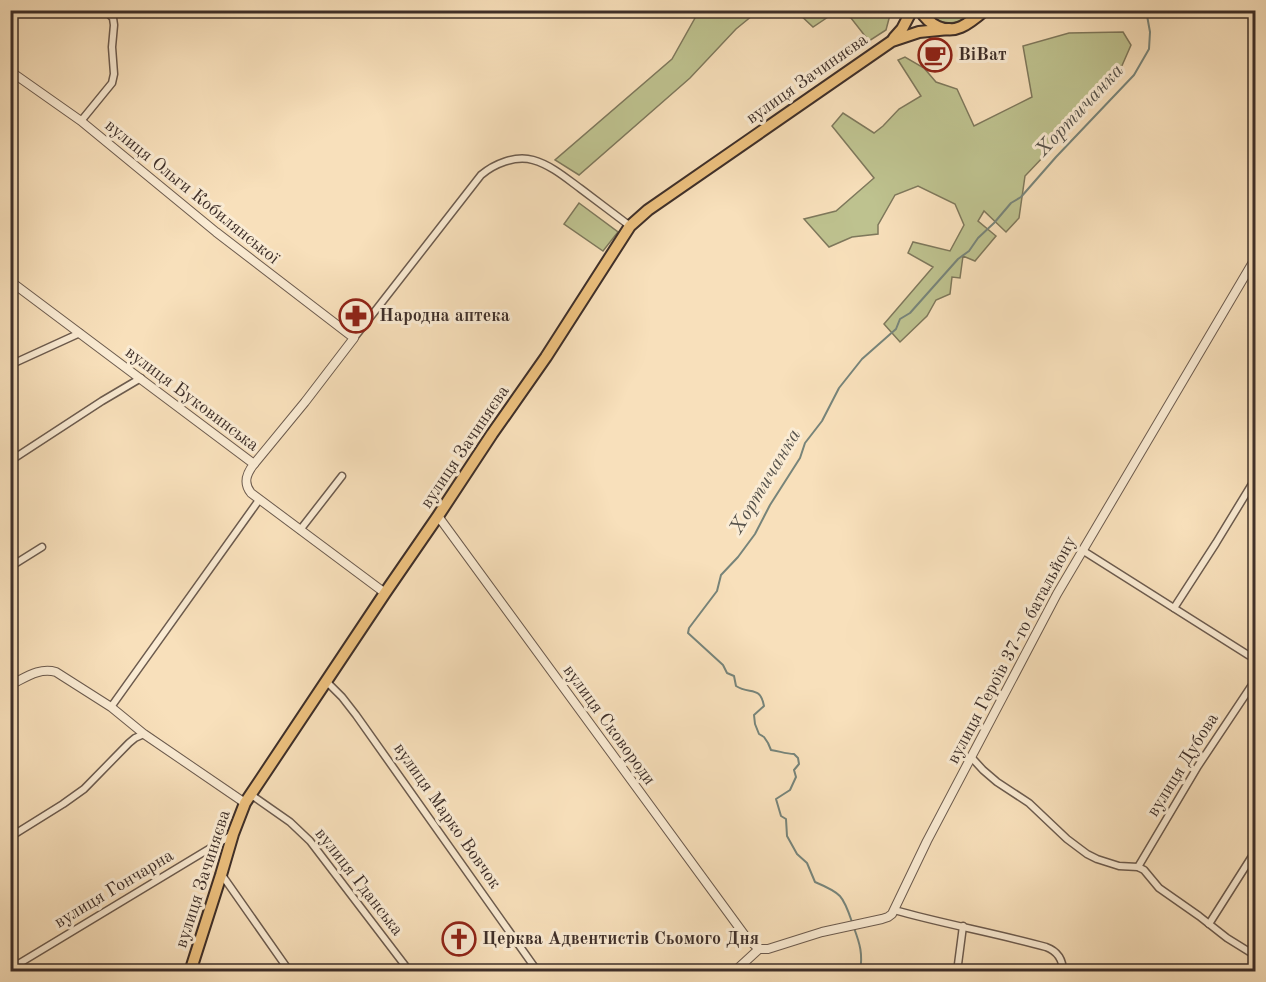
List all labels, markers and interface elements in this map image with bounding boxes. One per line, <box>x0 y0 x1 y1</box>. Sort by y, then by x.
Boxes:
street label: вулиця Зачиняєва <box>743 30 871 128</box>
cafe icon: ВіВат <box>917 37 953 73</box>
place label: ВіВат <box>958 46 1007 64</box>
water label: Хортичанка <box>1032 60 1128 161</box>
street label: вулиця Ольги Кобилянської <box>101 116 283 268</box>
pharmacy icon: Народна аптека <box>338 298 374 334</box>
place label: Народна аптека <box>379 307 510 325</box>
street label: вулиця Буковинська <box>122 343 262 455</box>
street label: вулиця Зачиняєва <box>417 382 513 512</box>
water label: Хортичанка <box>727 426 805 538</box>
street label: вулиця Героїв 37-го батальйону <box>944 533 1080 767</box>
street label: вулиця Сковороди <box>559 661 659 789</box>
street label: вулиця Дубова <box>1144 710 1222 820</box>
street label: вулиця Марко Вовчок <box>390 740 504 892</box>
street label: вулиця Зачиняєва <box>172 808 234 950</box>
street label: вулиця Гданська <box>311 825 407 939</box>
street label: вулиця Гончарна <box>51 846 177 932</box>
church icon: Церква Адвентистів Сьомого Дня <box>441 921 477 957</box>
place label: Церква Адвентистів Сьомого Дня <box>482 930 759 948</box>

